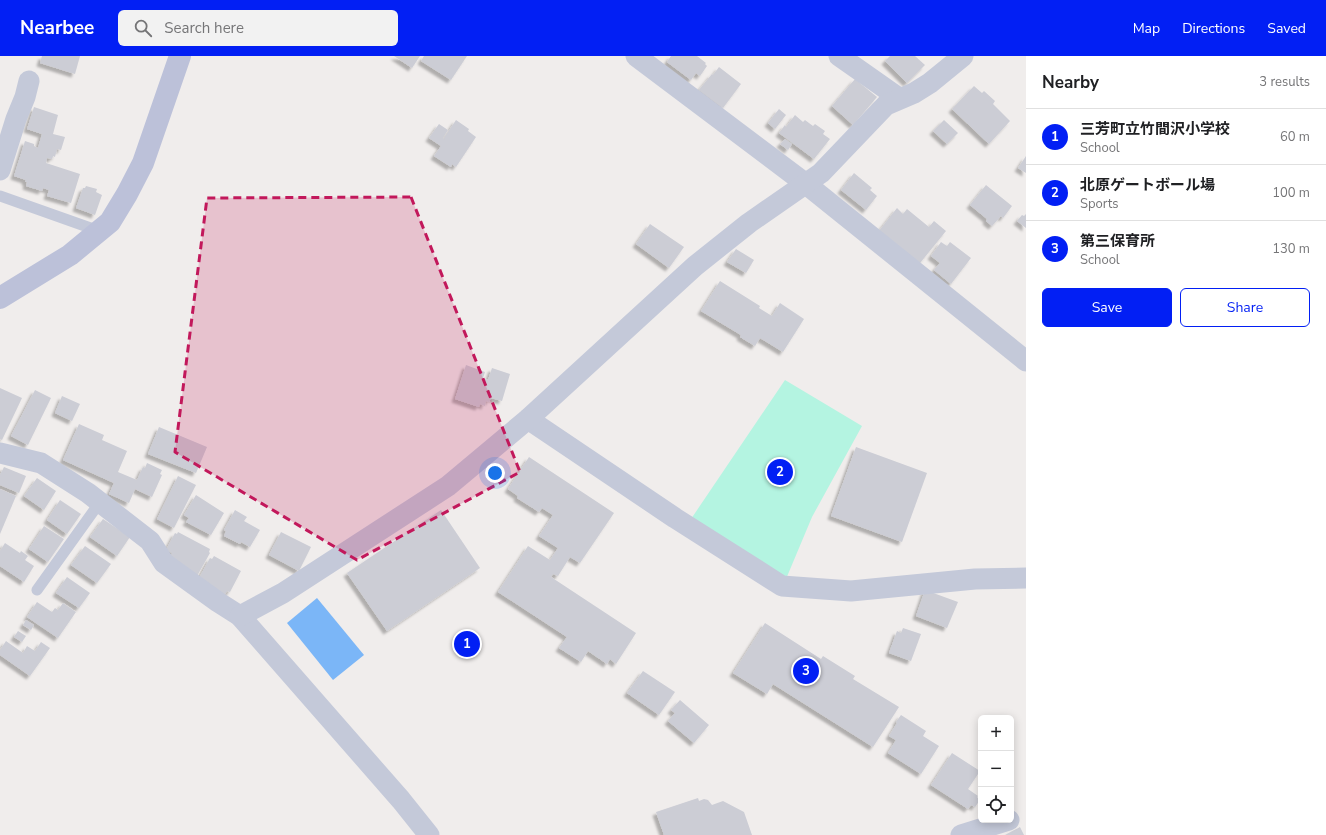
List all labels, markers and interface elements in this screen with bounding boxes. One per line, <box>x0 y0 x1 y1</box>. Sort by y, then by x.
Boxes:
search box <box>118 10 398 46</box>
text: Nearbee <box>20 15 94 41</box>
icon: search <box>132 17 154 39</box>
text: Search here <box>164 18 244 38</box>
text: Map <box>1133 19 1160 38</box>
text: Directions <box>1182 19 1245 38</box>
text: Saved <box>1267 19 1306 38</box>
text: Nearby <box>1042 71 1099 94</box>
text: 3 results <box>1259 73 1310 91</box>
text: 三芳町立竹間沢小学校 <box>1080 119 1230 139</box>
text: 1 <box>1051 128 1059 146</box>
text: 60 m <box>1280 128 1310 146</box>
text: School <box>1080 139 1120 157</box>
text: 北原ゲートボール場 <box>1080 175 1215 195</box>
text: 2 <box>1051 184 1059 202</box>
text: 100 m <box>1272 184 1310 202</box>
text: Sports <box>1080 195 1119 213</box>
text: 第三保育所 <box>1080 231 1155 251</box>
text: 3 <box>1051 240 1059 258</box>
text: 130 m <box>1272 240 1310 258</box>
text: School <box>1080 251 1120 269</box>
button: Save <box>1042 288 1172 327</box>
button: Share <box>1180 288 1310 327</box>
pin: 2 <box>767 457 793 487</box>
your location <box>485 463 505 483</box>
pin: 1 <box>454 629 480 659</box>
pin: 3 <box>793 656 819 686</box>
map controls <box>978 715 1014 823</box>
button: + <box>978 715 1014 751</box>
button: − <box>978 751 1014 787</box>
button: locate <box>978 787 1014 823</box>

